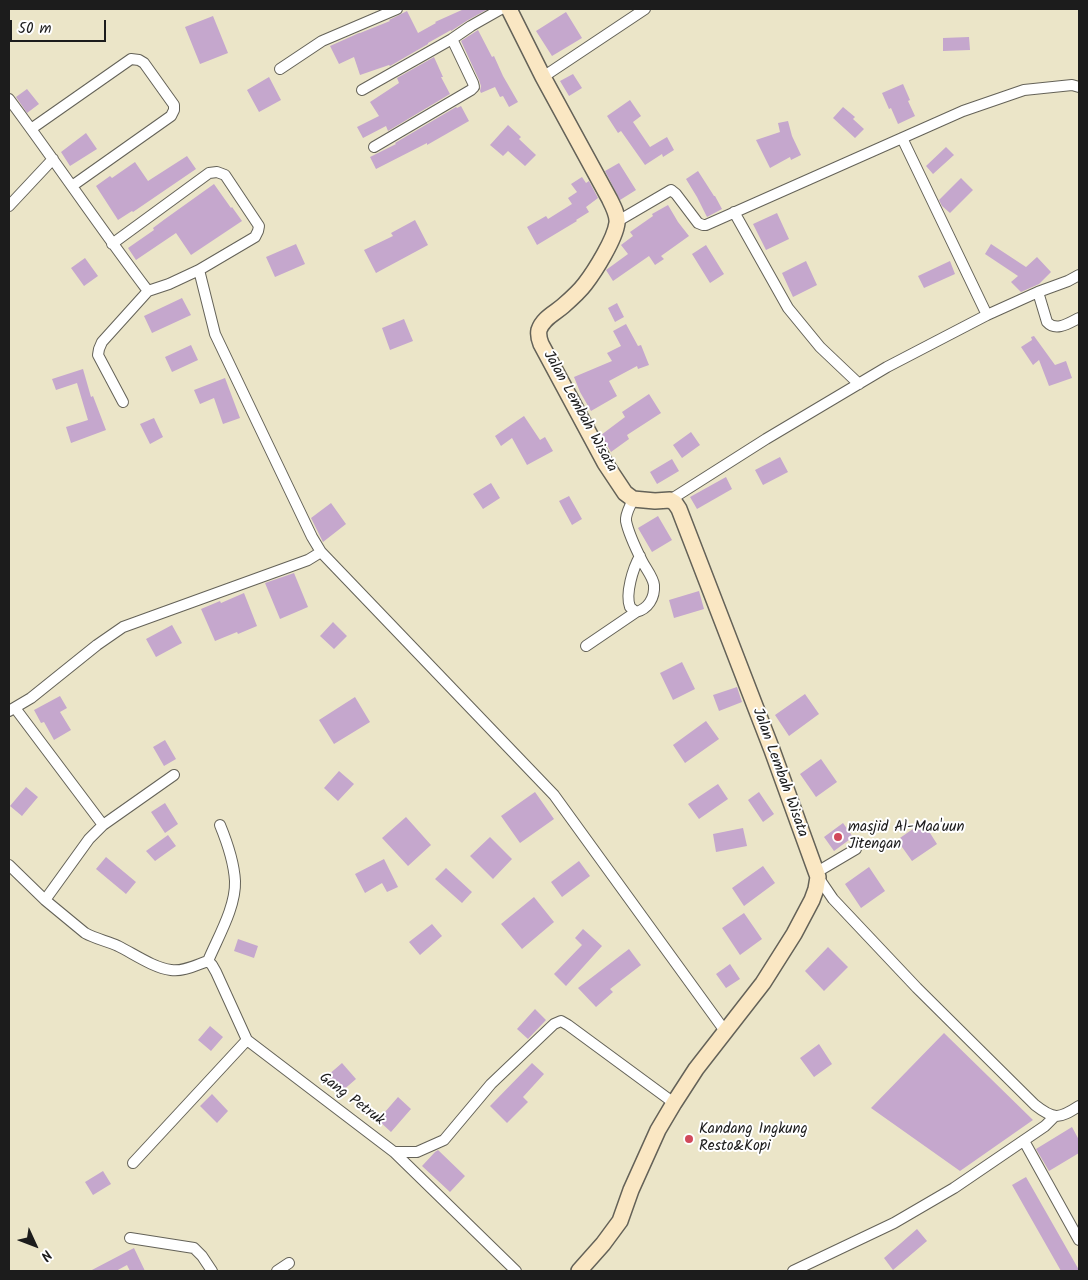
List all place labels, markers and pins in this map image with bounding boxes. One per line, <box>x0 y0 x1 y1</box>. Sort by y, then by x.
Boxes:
place label: masjid Al-Maa'uun Jitengan <box>848 819 964 854</box>
marker: masjid Al-Maa'uun Jitengan <box>832 831 844 843</box>
place label: Kandang Ingkung Resto&Kopi <box>699 1121 808 1156</box>
marker: Kandang Ingkung Resto&Kopi <box>683 1133 695 1145</box>

